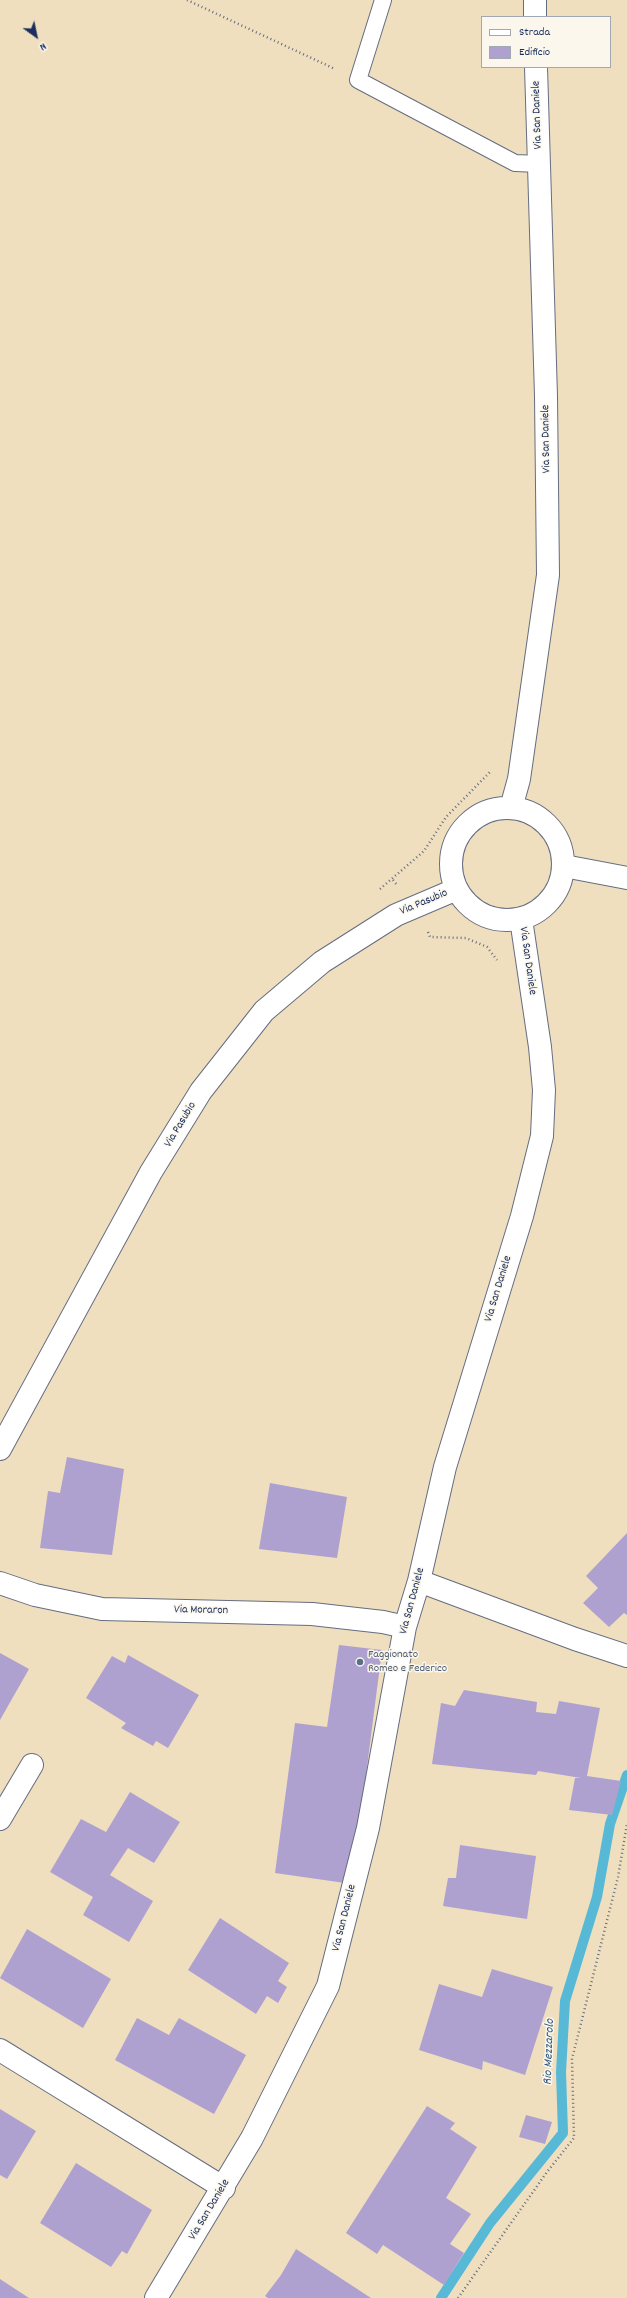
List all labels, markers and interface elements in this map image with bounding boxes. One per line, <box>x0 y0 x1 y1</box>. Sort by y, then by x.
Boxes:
north arrow <box>16 16 56 56</box>
legend <box>481 16 611 68</box>
text: Strada <box>519 24 550 41</box>
text: N <box>36 38 49 54</box>
text: Edificio <box>519 44 550 61</box>
street label: Via San Daniele <box>530 81 546 149</box>
street label: Via San Daniele <box>539 405 555 473</box>
street label: Via Pasubio <box>398 887 450 919</box>
street label: Via San Daniele <box>515 926 539 996</box>
street label: Via Pasubio <box>162 1100 200 1150</box>
street label: Via San Daniele <box>482 1254 516 1324</box>
street label: Via San Daniele <box>397 1566 429 1636</box>
street label: Via Moraron <box>174 1603 228 1619</box>
place label: Faggionato Romeo e Federico <box>368 1648 447 1676</box>
marker: Faggionato Romeo e Federico <box>355 1657 365 1667</box>
street label: Via San Daniele <box>330 1883 360 1953</box>
water label: Rio Mezzarolo <box>541 2019 559 2085</box>
street label: Via San Daniele <box>186 2177 234 2243</box>

